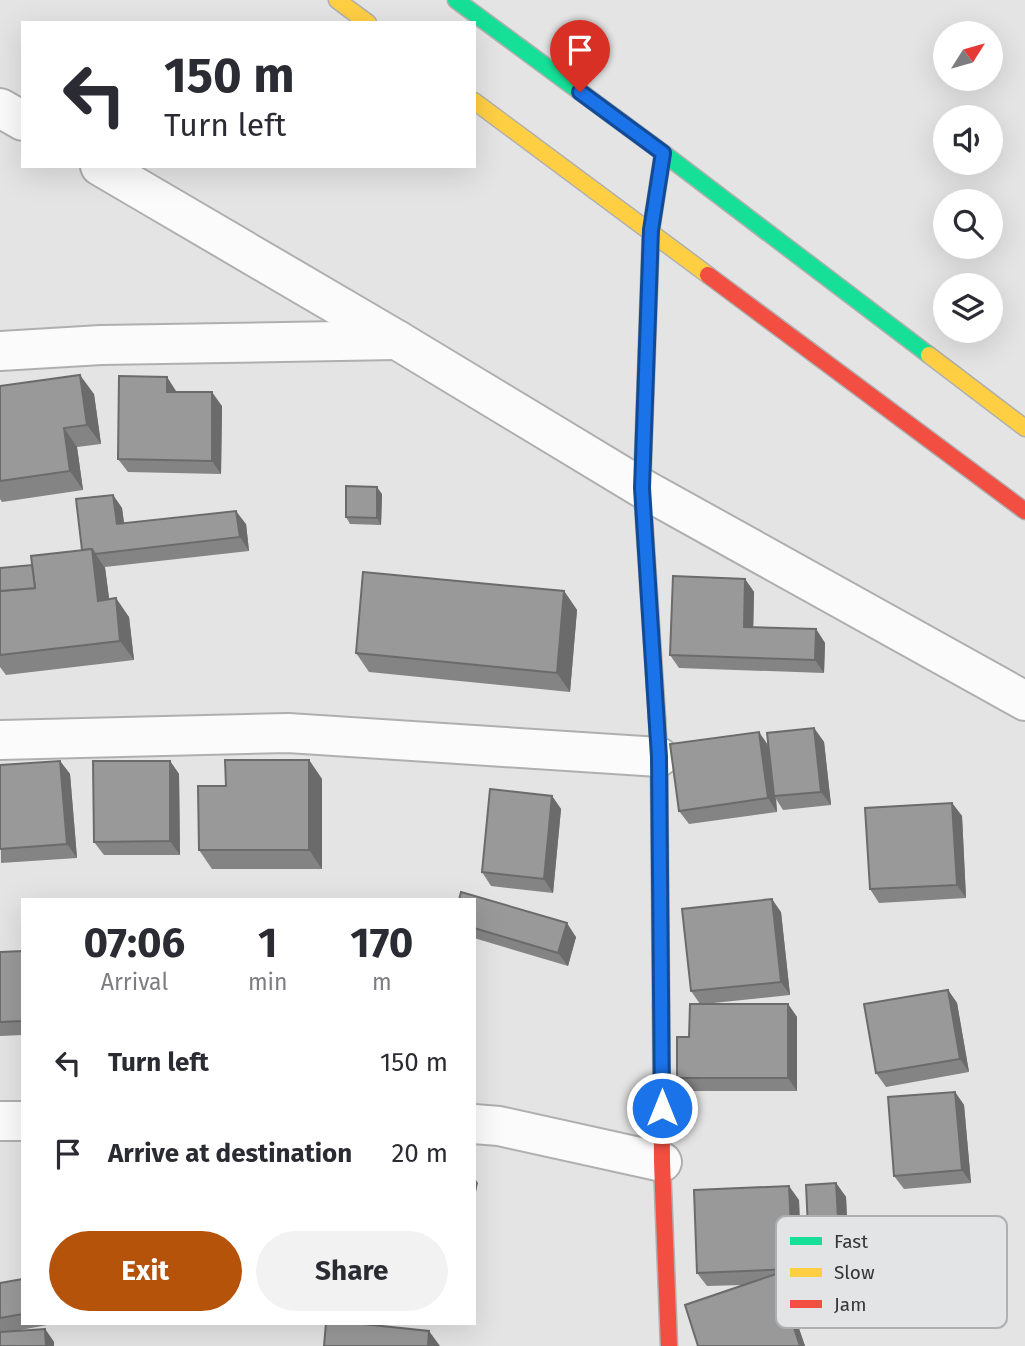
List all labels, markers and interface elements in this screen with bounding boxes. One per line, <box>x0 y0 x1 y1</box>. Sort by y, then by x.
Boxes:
pin <box>550 20 610 92</box>
north arrow <box>933 21 1003 91</box>
map controls <box>933 21 1003 343</box>
icon: arrive <box>561 31 599 69</box>
text: 150 m <box>164 46 295 105</box>
icon: left <box>49 49 140 140</box>
button: sound <box>933 105 1003 175</box>
text: Turn left <box>164 106 286 144</box>
button: search <box>933 189 1003 259</box>
button: layers <box>933 273 1003 343</box>
text: 07:06 <box>84 918 185 968</box>
text: 1 <box>258 918 277 968</box>
text: 170 <box>350 918 413 968</box>
text: Arrival <box>101 968 168 996</box>
text: min <box>248 968 288 996</box>
text: m <box>372 968 392 996</box>
icon: left <box>49 1044 87 1082</box>
text: Turn left <box>108 1047 209 1078</box>
text: 150 m <box>380 1047 448 1078</box>
position arrow <box>625 1071 699 1145</box>
icon: arrive <box>49 1135 87 1173</box>
text: Arrive at destination <box>108 1138 352 1169</box>
text: 20 m <box>391 1138 448 1169</box>
legend <box>776 1216 1007 1328</box>
text: Fast <box>834 1230 868 1253</box>
button: Exit <box>49 1231 242 1311</box>
button: Share <box>256 1231 448 1311</box>
text: Slow <box>834 1261 875 1284</box>
text: Jam <box>834 1293 866 1316</box>

